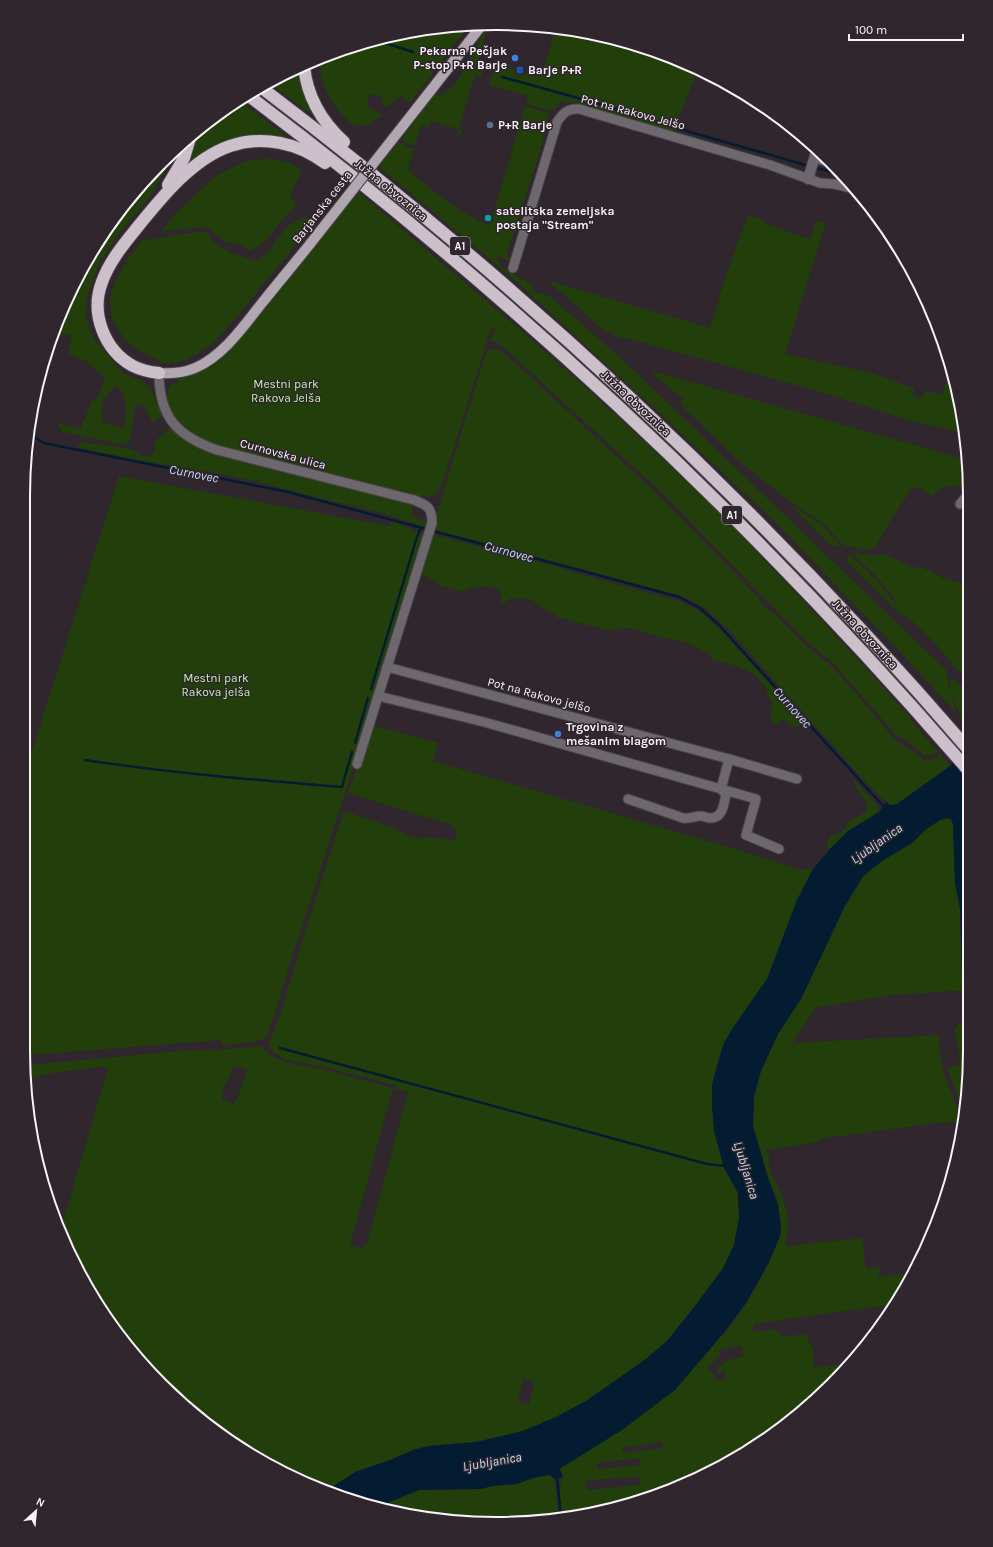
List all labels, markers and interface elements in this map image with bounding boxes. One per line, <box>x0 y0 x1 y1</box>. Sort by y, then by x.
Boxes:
scale bar <box>849 16 963 42</box>
text: 100 m <box>855 23 887 37</box>
place label: Pekarna Pečjak P-stop P+R Barje <box>413 44 507 72</box>
marker: Pekarna Pečjak P-stop P+R Barje <box>510 53 520 63</box>
place label: Barje P+R <box>528 63 582 77</box>
marker: Barje P+R <box>515 65 525 75</box>
street label: Pot na Rakovo Jelšo <box>579 91 687 133</box>
place label: P+R Barje <box>498 118 552 132</box>
marker: P+R Barje <box>485 120 495 130</box>
street label: Južna obvoznica <box>352 156 430 224</box>
street label: Barjanska cesta <box>289 168 355 246</box>
place label: satelitska zemeljska postaja "Stream" <box>496 204 614 232</box>
marker: satelitska zemeljska postaja "Stream" <box>483 213 493 223</box>
road number: A1 <box>450 237 470 255</box>
street label: Južna obvoznica <box>598 367 674 439</box>
park label: Mestni park Rakova Jelša <box>251 377 321 405</box>
street label: Curnovska ulica <box>239 436 327 472</box>
water label: Curnovec <box>168 461 220 486</box>
road number: A1 <box>722 506 742 524</box>
water label: Curnovec <box>483 538 535 565</box>
street label: Južna obvoznica <box>829 596 901 672</box>
park label: Mestni park Rakova jelša <box>182 671 250 699</box>
street label: Pot na Rakovo jelšo <box>486 675 592 715</box>
water label: Curnovec <box>770 684 815 731</box>
place label: Trgovina z mešanim blagom <box>566 720 666 748</box>
marker: Trgovina z mešanim blagom <box>553 729 563 739</box>
water label: Ljubljanica <box>848 820 905 867</box>
water label: Ljubljanica <box>731 1139 763 1201</box>
water label: Ljubljanica <box>461 1449 523 1474</box>
north arrow <box>16 1491 56 1531</box>
text: N <box>34 1495 47 1510</box>

